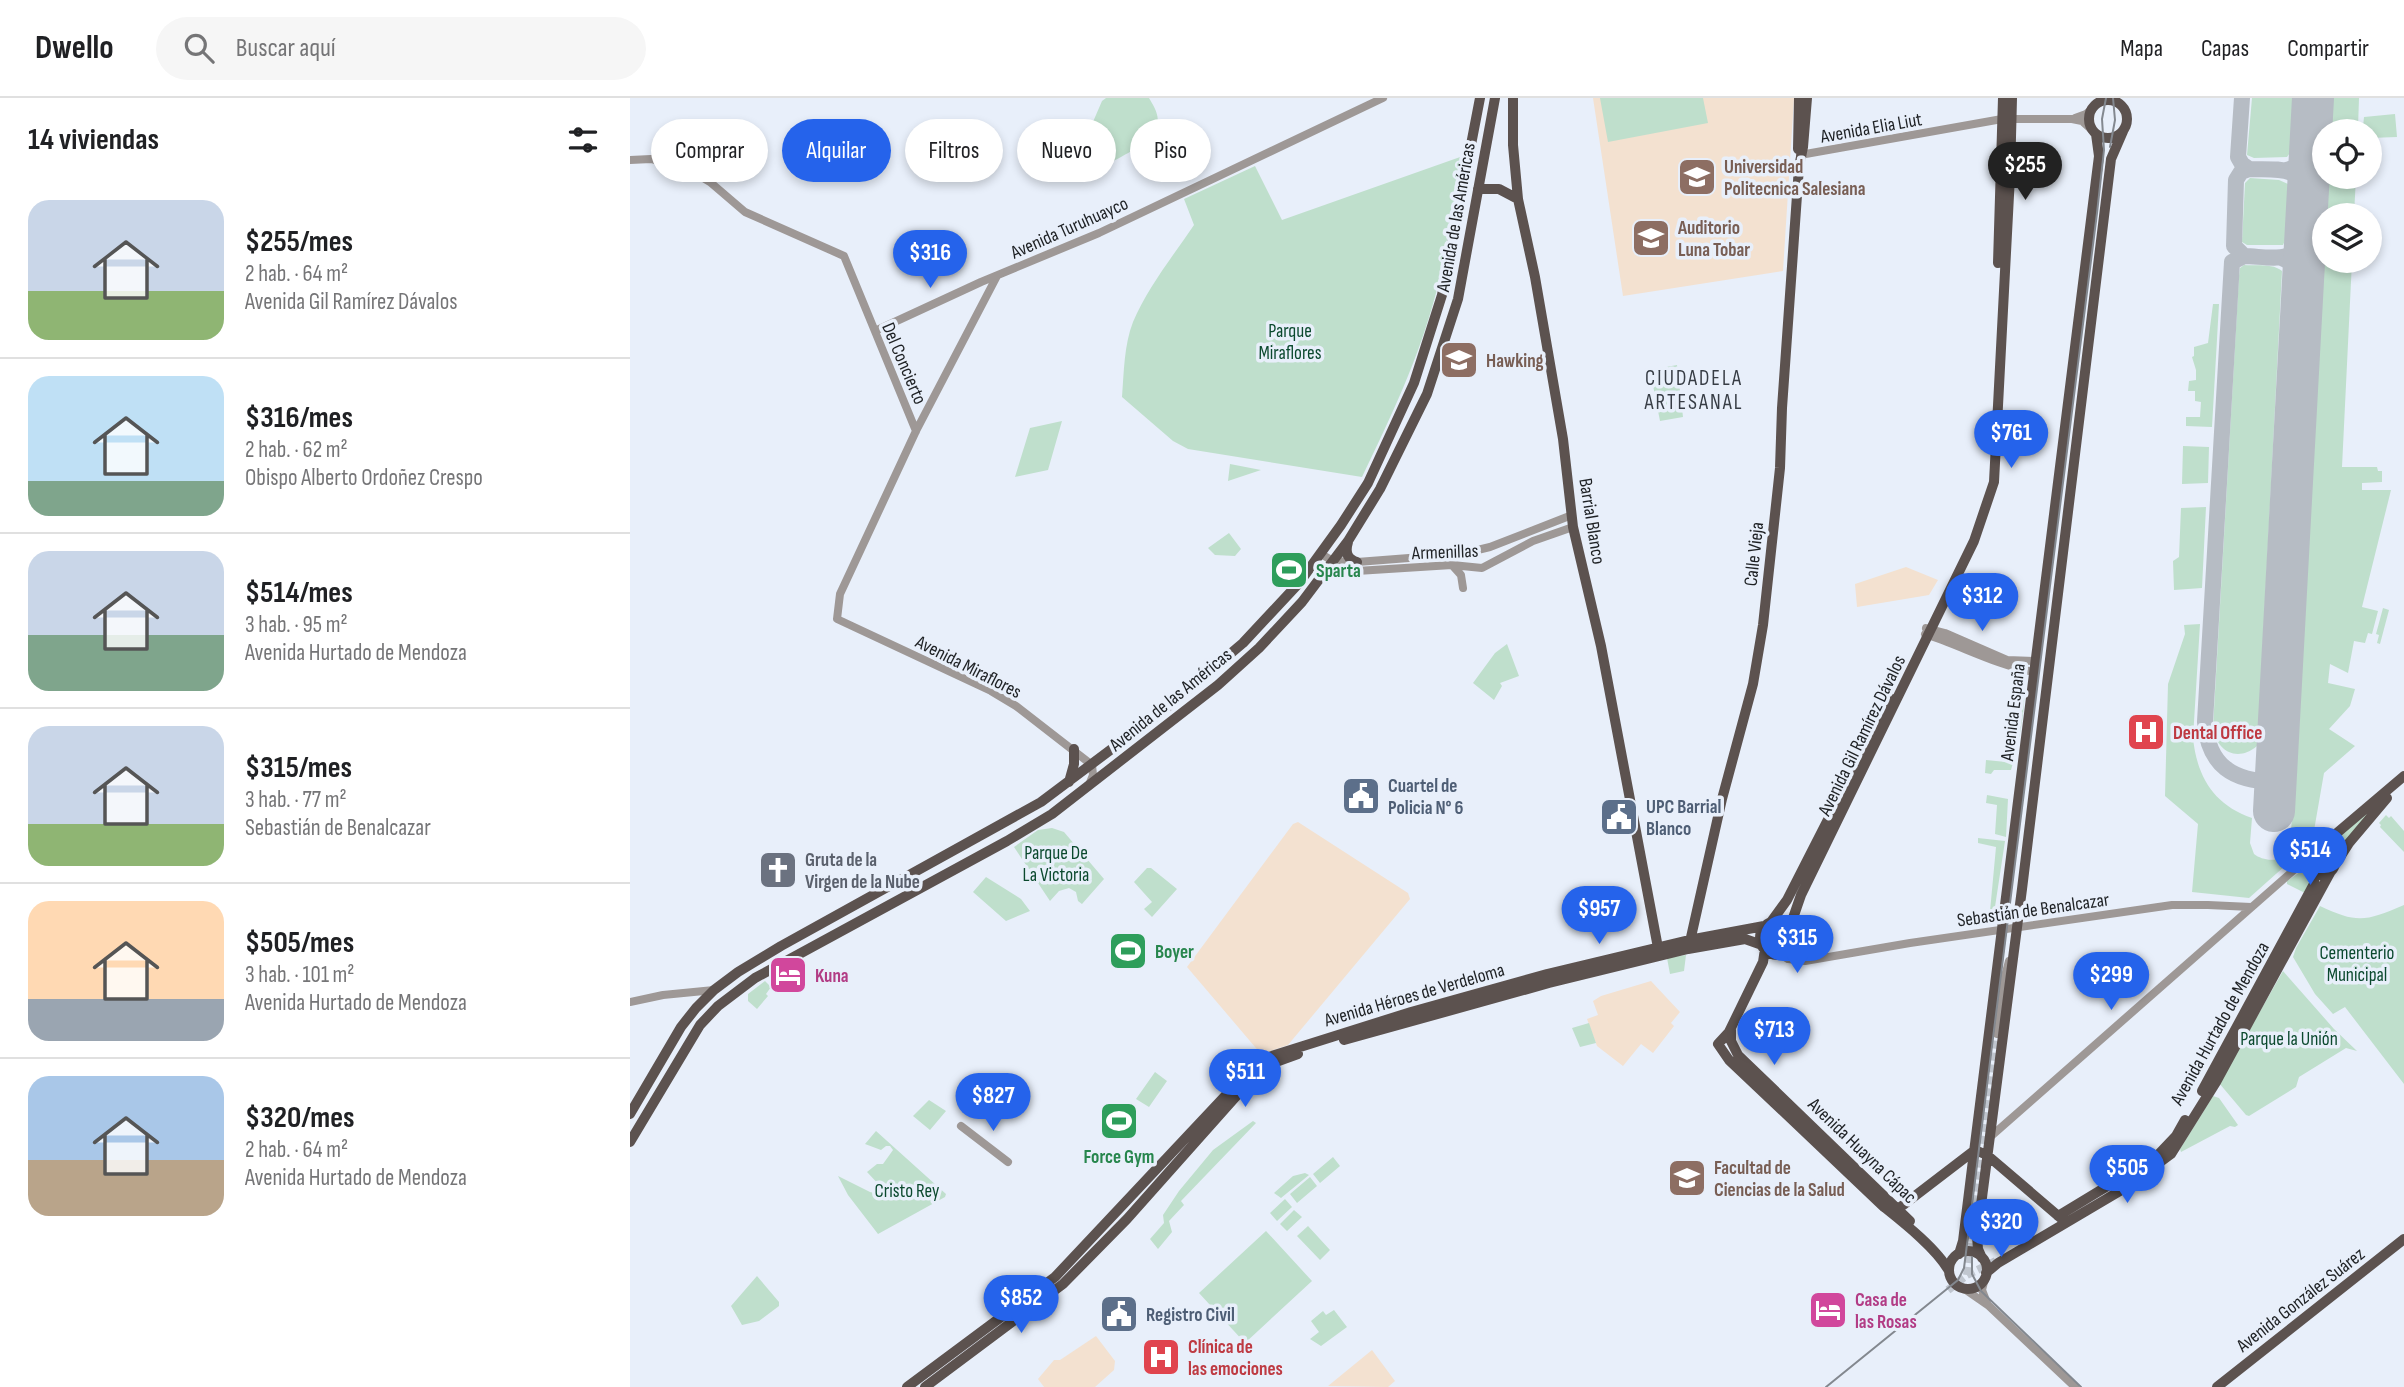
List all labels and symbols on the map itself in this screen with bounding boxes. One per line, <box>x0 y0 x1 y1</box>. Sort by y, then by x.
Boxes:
street label: Avenida Elia Liut <box>1818 108 1924 149</box>
street label: Avenida de las Américas <box>1432 141 1481 294</box>
pin: $255 <box>1984 142 2066 202</box>
school or university icon: Universidad Politecnica Salesiana <box>1676 156 1718 198</box>
place label: Universidad Politecnica Salesiana <box>1724 156 1865 201</box>
street label: Avenida Turuhuayco <box>1006 192 1132 265</box>
school or university icon: Auditorio Luna Tobar <box>1630 217 1672 259</box>
place label: Auditorio Luna Tobar <box>1677 217 1750 262</box>
pin: $316 <box>889 230 971 290</box>
street label: Del Concierto <box>876 319 931 408</box>
park label: Parque Miraflores <box>1258 320 1322 365</box>
school or university icon: Hawking <box>1438 339 1480 381</box>
place label: Hawking <box>1486 350 1544 373</box>
district label: CIUDADELA ARTESANAL <box>1643 366 1744 415</box>
pin: $761 <box>1970 410 2052 470</box>
street label: Barrial Blanco <box>1573 476 1610 566</box>
street label: Calle Vieja <box>1740 521 1769 587</box>
street label: Armenillas <box>1410 540 1479 565</box>
sports icon: Sparta <box>1268 549 1310 591</box>
place label: Sparta <box>1316 560 1361 583</box>
pin: $312 <box>1941 574 2023 633</box>
street label: Avenida Miraflores <box>911 630 1025 704</box>
street label: Avenida de las Américas <box>1104 644 1237 757</box>
street label: Avenida Gil Ramírez Dávalos <box>1813 652 1911 820</box>
street label: Avenida España <box>1996 662 2031 763</box>
hospital icon: Dental Office <box>2125 711 2167 753</box>
place label: Dental Office <box>2173 722 2262 745</box>
public building icon: Cuartel de Policia N° 6 <box>1340 775 1382 817</box>
place label: Cuartel de Policia N° 6 <box>1388 775 1464 820</box>
public building icon: UPC Barrial Blanco <box>1598 796 1640 838</box>
place label: UPC Barrial Blanco <box>1646 796 1721 841</box>
pin: $514 <box>2269 828 2351 887</box>
park label: Parque De La Victoria <box>1023 842 1089 887</box>
church icon: Gruta de la Virgen de la Nube <box>757 849 799 891</box>
place label: Gruta de la Virgen de la Nube <box>805 849 920 894</box>
pin: $957 <box>1558 886 1640 946</box>
street label: Sebastián de Benalcazar <box>1956 888 2111 933</box>
pin: $315 <box>1756 916 1838 975</box>
sports icon: Boyer <box>1107 930 1149 972</box>
street label: Avenida Hurtado de Mendoza <box>2165 938 2275 1110</box>
place label: Boyer <box>1155 941 1194 964</box>
park label: Cementerio Municipal <box>2320 942 2394 987</box>
pin: $299 <box>2070 953 2152 1012</box>
hotel icon: Kuna <box>767 954 809 996</box>
street label: Avenida Héroes de Verdeloma <box>1321 959 1507 1032</box>
place label: Kuna <box>815 965 849 988</box>
pin: $713 <box>1733 1007 1815 1067</box>
park label: Parque la Unión <box>2240 1028 2338 1051</box>
pin: $511 <box>1204 1049 1286 1109</box>
pin: $827 <box>952 1074 1034 1133</box>
street label: Avenida Huayna Cápac <box>1802 1093 1921 1209</box>
sports icon: Force Gym <box>1098 1100 1140 1142</box>
place label: Force Gym <box>1084 1146 1154 1169</box>
pin: $505 <box>2086 1146 2168 1205</box>
school or university icon: Facultad de Ciencias de la Salud <box>1666 1157 1708 1199</box>
place label: Facultad de Ciencias de la Salud <box>1714 1157 1845 1202</box>
park label: Cristo Rey <box>875 1180 940 1203</box>
pin: $320 <box>1960 1200 2042 1259</box>
street label: Avenida González Suárez <box>2231 1243 2370 1358</box>
pin: $852 <box>980 1276 1062 1335</box>
hotel icon: Casa de las Rosas <box>1807 1289 1849 1331</box>
place label: Casa de las Rosas <box>1855 1289 1917 1334</box>
public building icon: Registro Civil <box>1098 1293 1140 1335</box>
place label: Registro Civil <box>1146 1304 1235 1327</box>
hospital icon: Clínica de las emociones <box>1140 1336 1182 1378</box>
place label: Clínica de las emociones <box>1188 1336 1283 1381</box>

